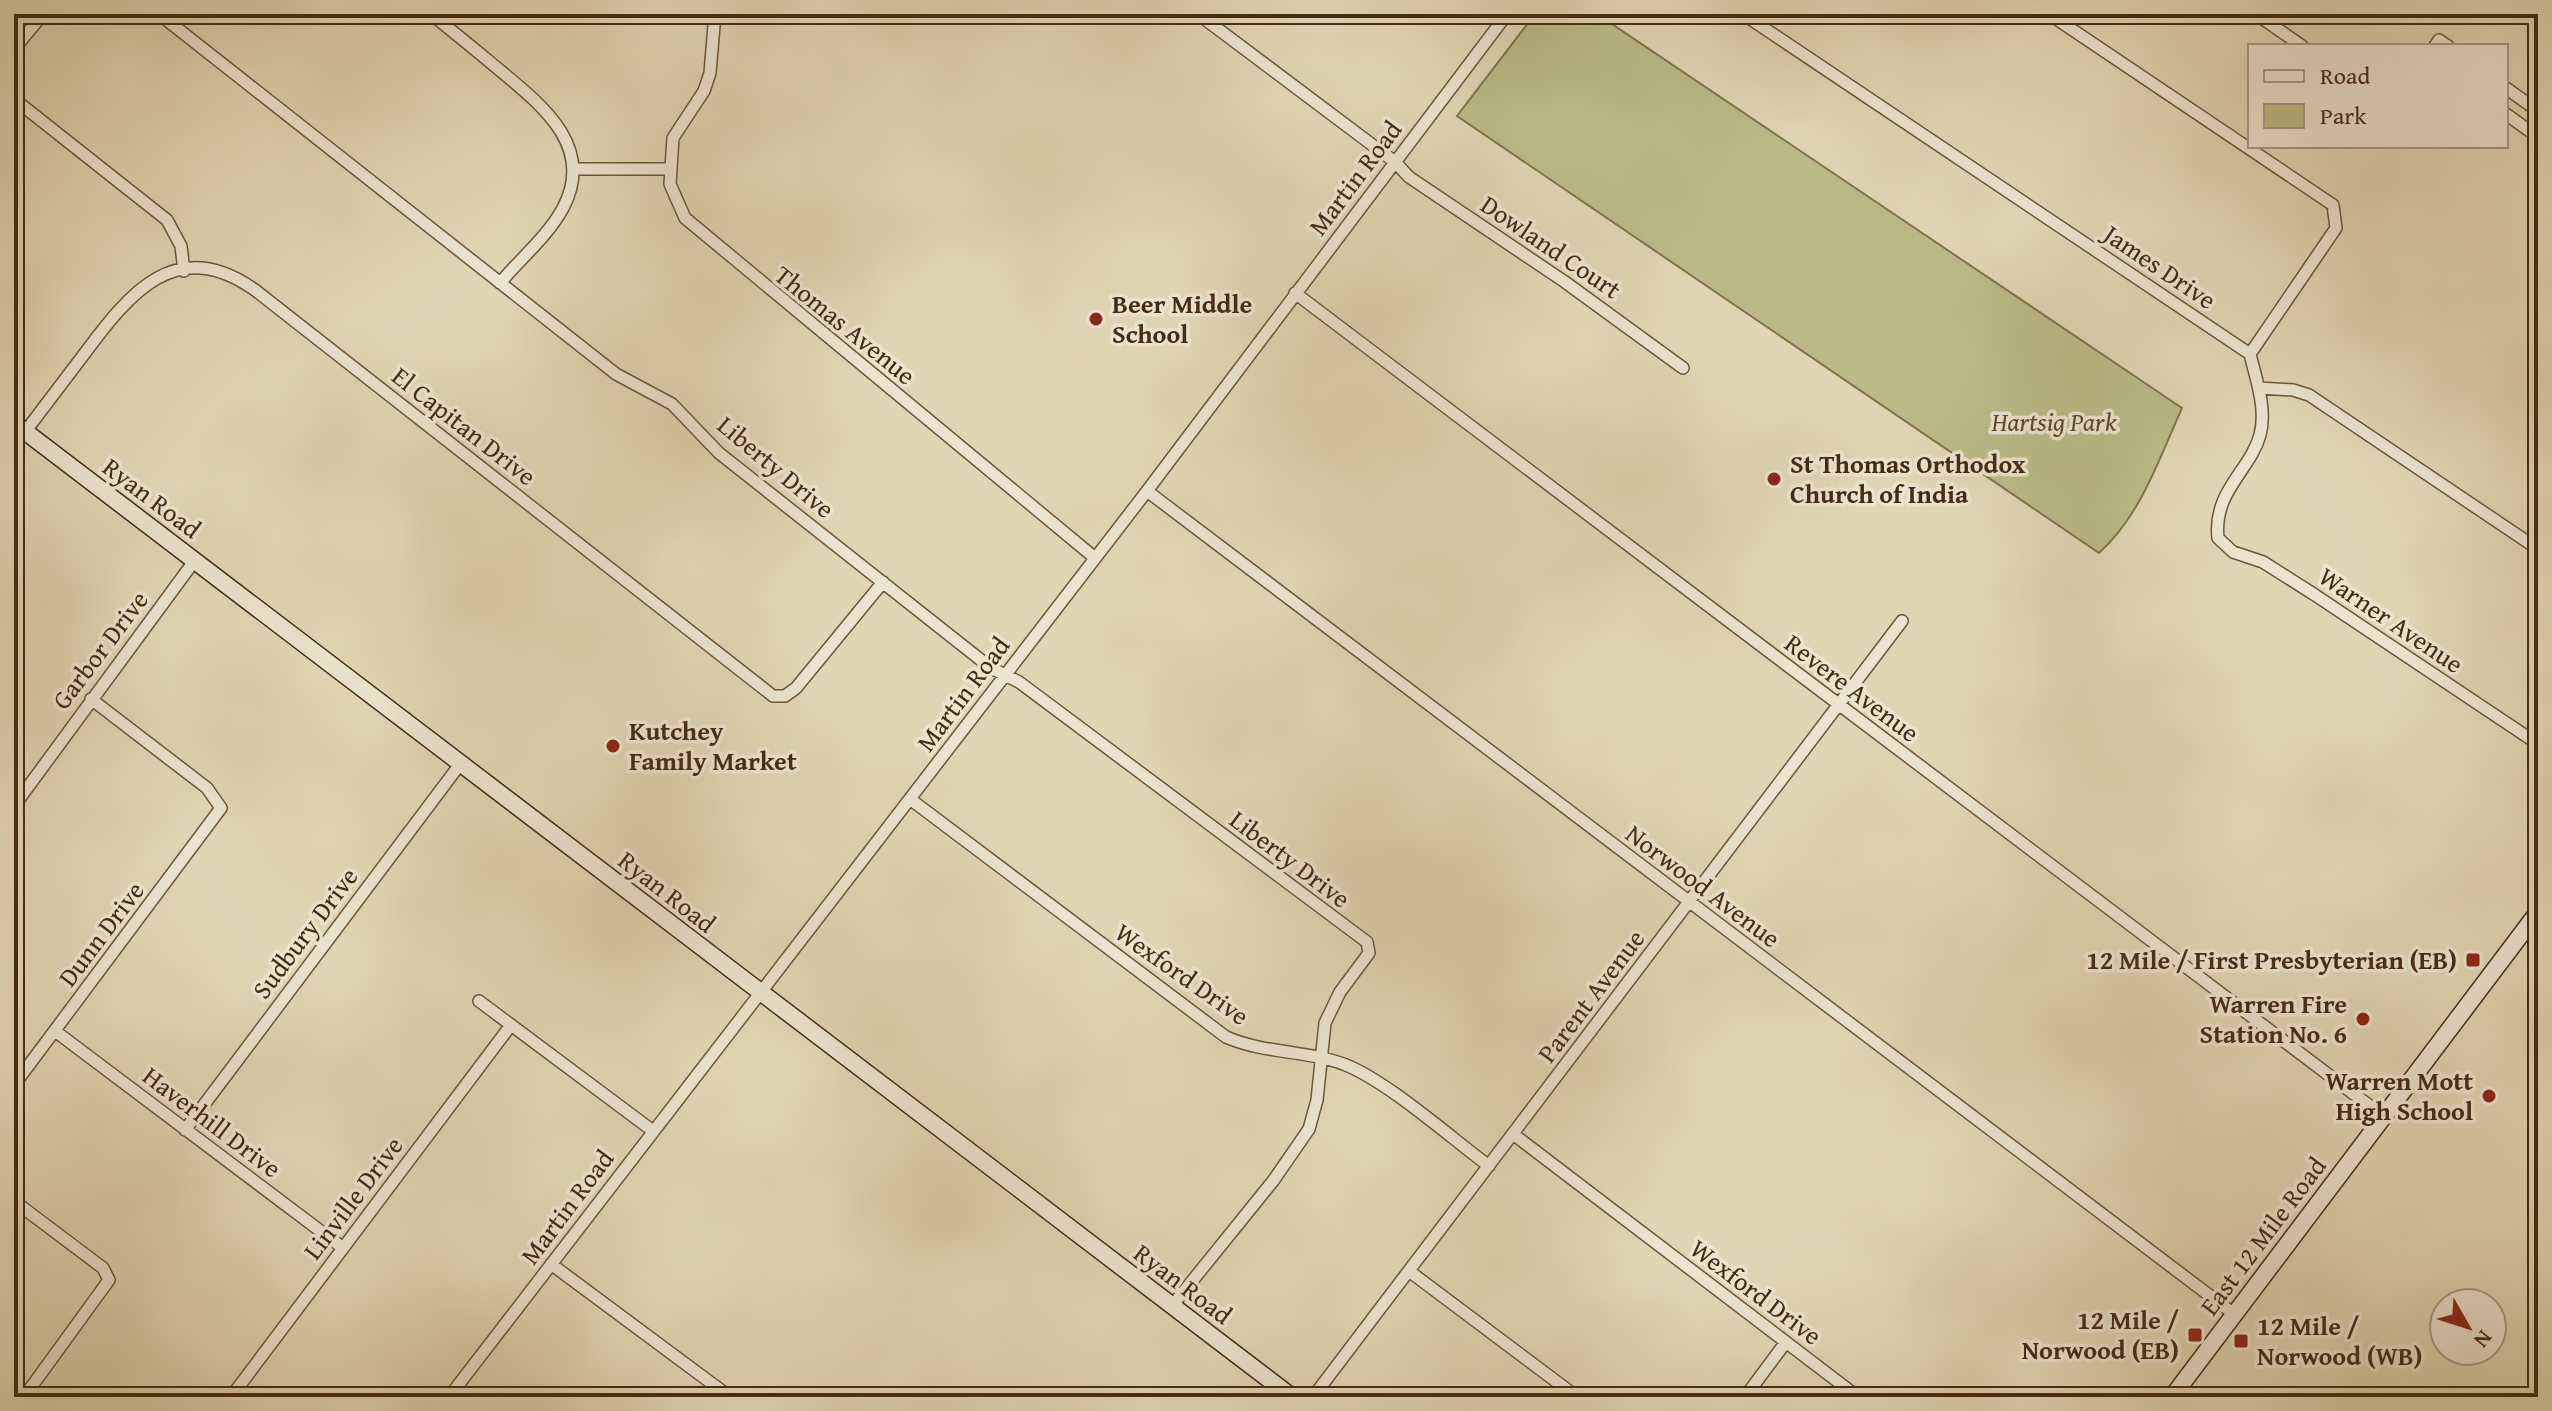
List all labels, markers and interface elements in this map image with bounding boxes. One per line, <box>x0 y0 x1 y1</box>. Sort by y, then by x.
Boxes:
legend <box>2248 44 2508 148</box>
text: Road <box>2320 58 2370 93</box>
text: Park <box>2320 98 2367 133</box>
street label: Martin Road <box>1298 112 1411 244</box>
street label: Dowland Court <box>1473 185 1629 308</box>
street label: James Drive <box>2094 213 2224 319</box>
street label: Thomas Avenue <box>766 255 924 394</box>
place label: Beer Middle School <box>1112 284 1253 353</box>
marker: Beer Middle School <box>1087 310 1105 328</box>
street label: El Capitan Drive <box>384 357 545 495</box>
park label: Hartsig Park <box>1990 402 2117 441</box>
street label: Liberty Drive <box>709 406 843 527</box>
place label: St Thomas Orthodox Church of India <box>1790 444 2026 513</box>
street label: Ryan Road <box>95 448 210 548</box>
marker: St Thomas Orthodox Church of India <box>1765 470 1783 488</box>
street label: Warner Avenue <box>2311 557 2472 683</box>
street label: Garbor Drive <box>42 582 157 717</box>
street label: Revere Avenue <box>1777 624 1928 751</box>
street label: Martin Road <box>906 628 1019 760</box>
place label: Kutchey Family Market <box>629 711 797 780</box>
marker: Kutchey Family Market <box>604 737 622 755</box>
street label: Liberty Drive <box>1222 800 1359 917</box>
street label: Norwood Avenue <box>1618 814 1789 957</box>
street label: Ryan Road <box>610 841 725 942</box>
street label: Sudbury Drive <box>242 859 367 1007</box>
street label: Dunn Drive <box>48 873 153 995</box>
street label: Wexford Drive <box>1107 913 1257 1034</box>
street label: Parent Avenue <box>1527 921 1654 1071</box>
place label: 12 Mile / First Presbyterian (EB) <box>2086 940 2457 979</box>
marker: 12 Mile / First Presbyterian (EB) <box>2464 951 2482 969</box>
place label: Warren Fire Station No. 6 <box>2200 984 2347 1053</box>
marker: Warren Fire Station No. 6 <box>2354 1010 2372 1028</box>
street label: Haverhill Drive <box>135 1056 290 1187</box>
place label: Warren Mott High School <box>2325 1061 2473 1130</box>
marker: Warren Mott High School <box>2480 1087 2498 1105</box>
street label: Linville Drive <box>293 1128 412 1268</box>
street label: Martin Road <box>510 1141 623 1273</box>
street label: East 12 Mile Road <box>2190 1148 2335 1323</box>
street label: Wexford Drive <box>1682 1229 1830 1354</box>
street label: Ryan Road <box>1126 1234 1241 1334</box>
north arrow <box>2428 1287 2508 1367</box>
place label: 12 Mile / Norwood (EB) <box>2022 1300 2180 1369</box>
place label: 12 Mile / Norwood (WB) <box>2257 1306 2423 1375</box>
text: N <box>2466 1324 2501 1356</box>
marker: 12 Mile / Norwood (EB) <box>2186 1326 2204 1344</box>
marker: 12 Mile / Norwood (WB) <box>2232 1332 2250 1350</box>

